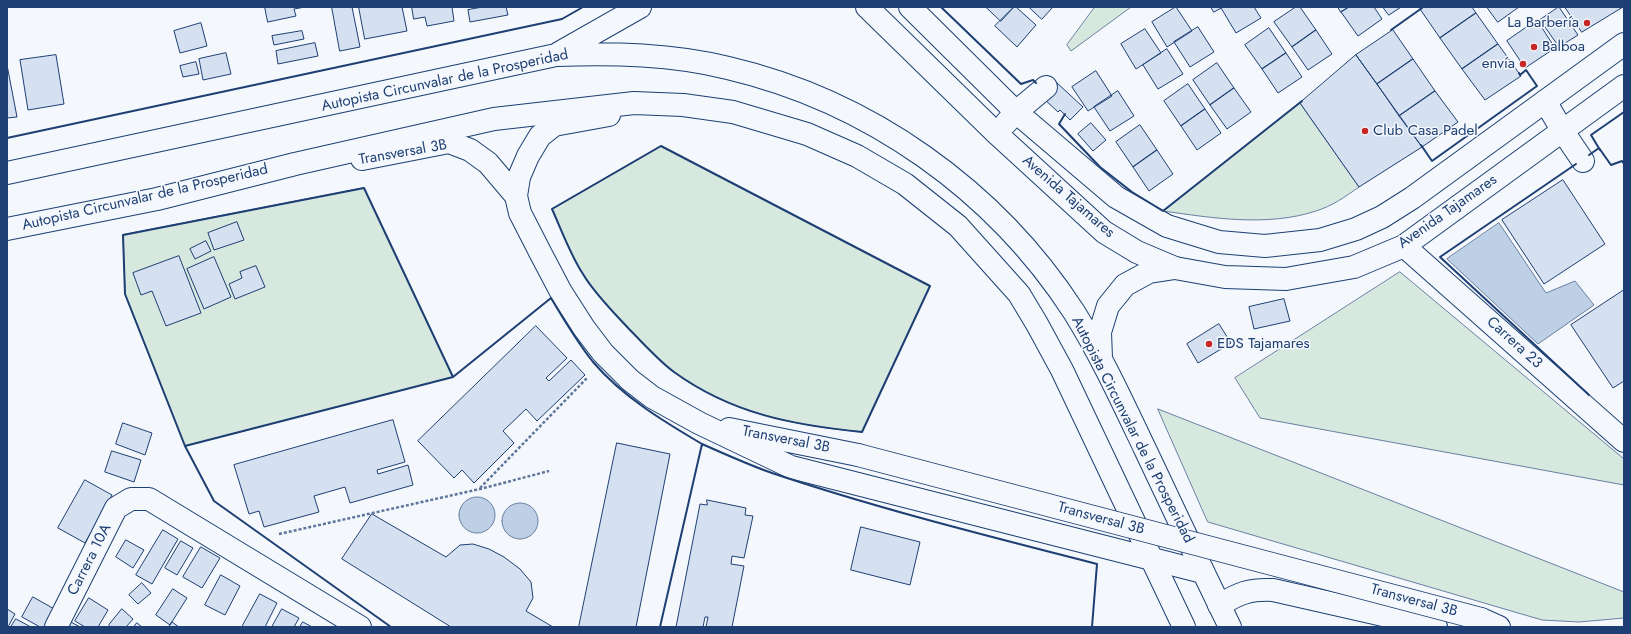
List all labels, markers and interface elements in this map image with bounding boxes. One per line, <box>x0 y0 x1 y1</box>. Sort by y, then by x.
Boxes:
place label: La Barbería <box>1507 14 1579 32</box>
marker: La Barbería <box>1582 18 1592 28</box>
place label: Balboa <box>1542 38 1585 56</box>
marker: Balboa <box>1529 42 1539 52</box>
street label: Autopista Circunvalar de la Prosperidad <box>320 46 570 116</box>
place label: envía <box>1482 55 1515 73</box>
marker: envía <box>1518 59 1528 69</box>
place label: Club Casa Padel <box>1373 122 1478 140</box>
marker: Club Casa Padel <box>1360 126 1370 136</box>
street label: Transversal 3B <box>358 136 448 170</box>
street label: Avenida Tajamares <box>1018 152 1118 242</box>
street label: Autopista Circunvalar de la Prosperidad <box>20 161 270 235</box>
street label: Avenida Tajamares <box>1395 171 1501 253</box>
street label: Carrera 23 <box>1482 313 1546 373</box>
street label: Autopista Circunvalar de la Prosperidad <box>1067 314 1197 546</box>
place label: EDS Tajamares <box>1217 335 1309 353</box>
marker: EDS Tajamares <box>1204 339 1214 349</box>
street label: Transversal 3B <box>741 423 831 457</box>
street label: Transversal 3B <box>1056 499 1146 539</box>
street label: Carrera 10A <box>64 521 116 599</box>
street label: Transversal 3B <box>1369 581 1459 621</box>

